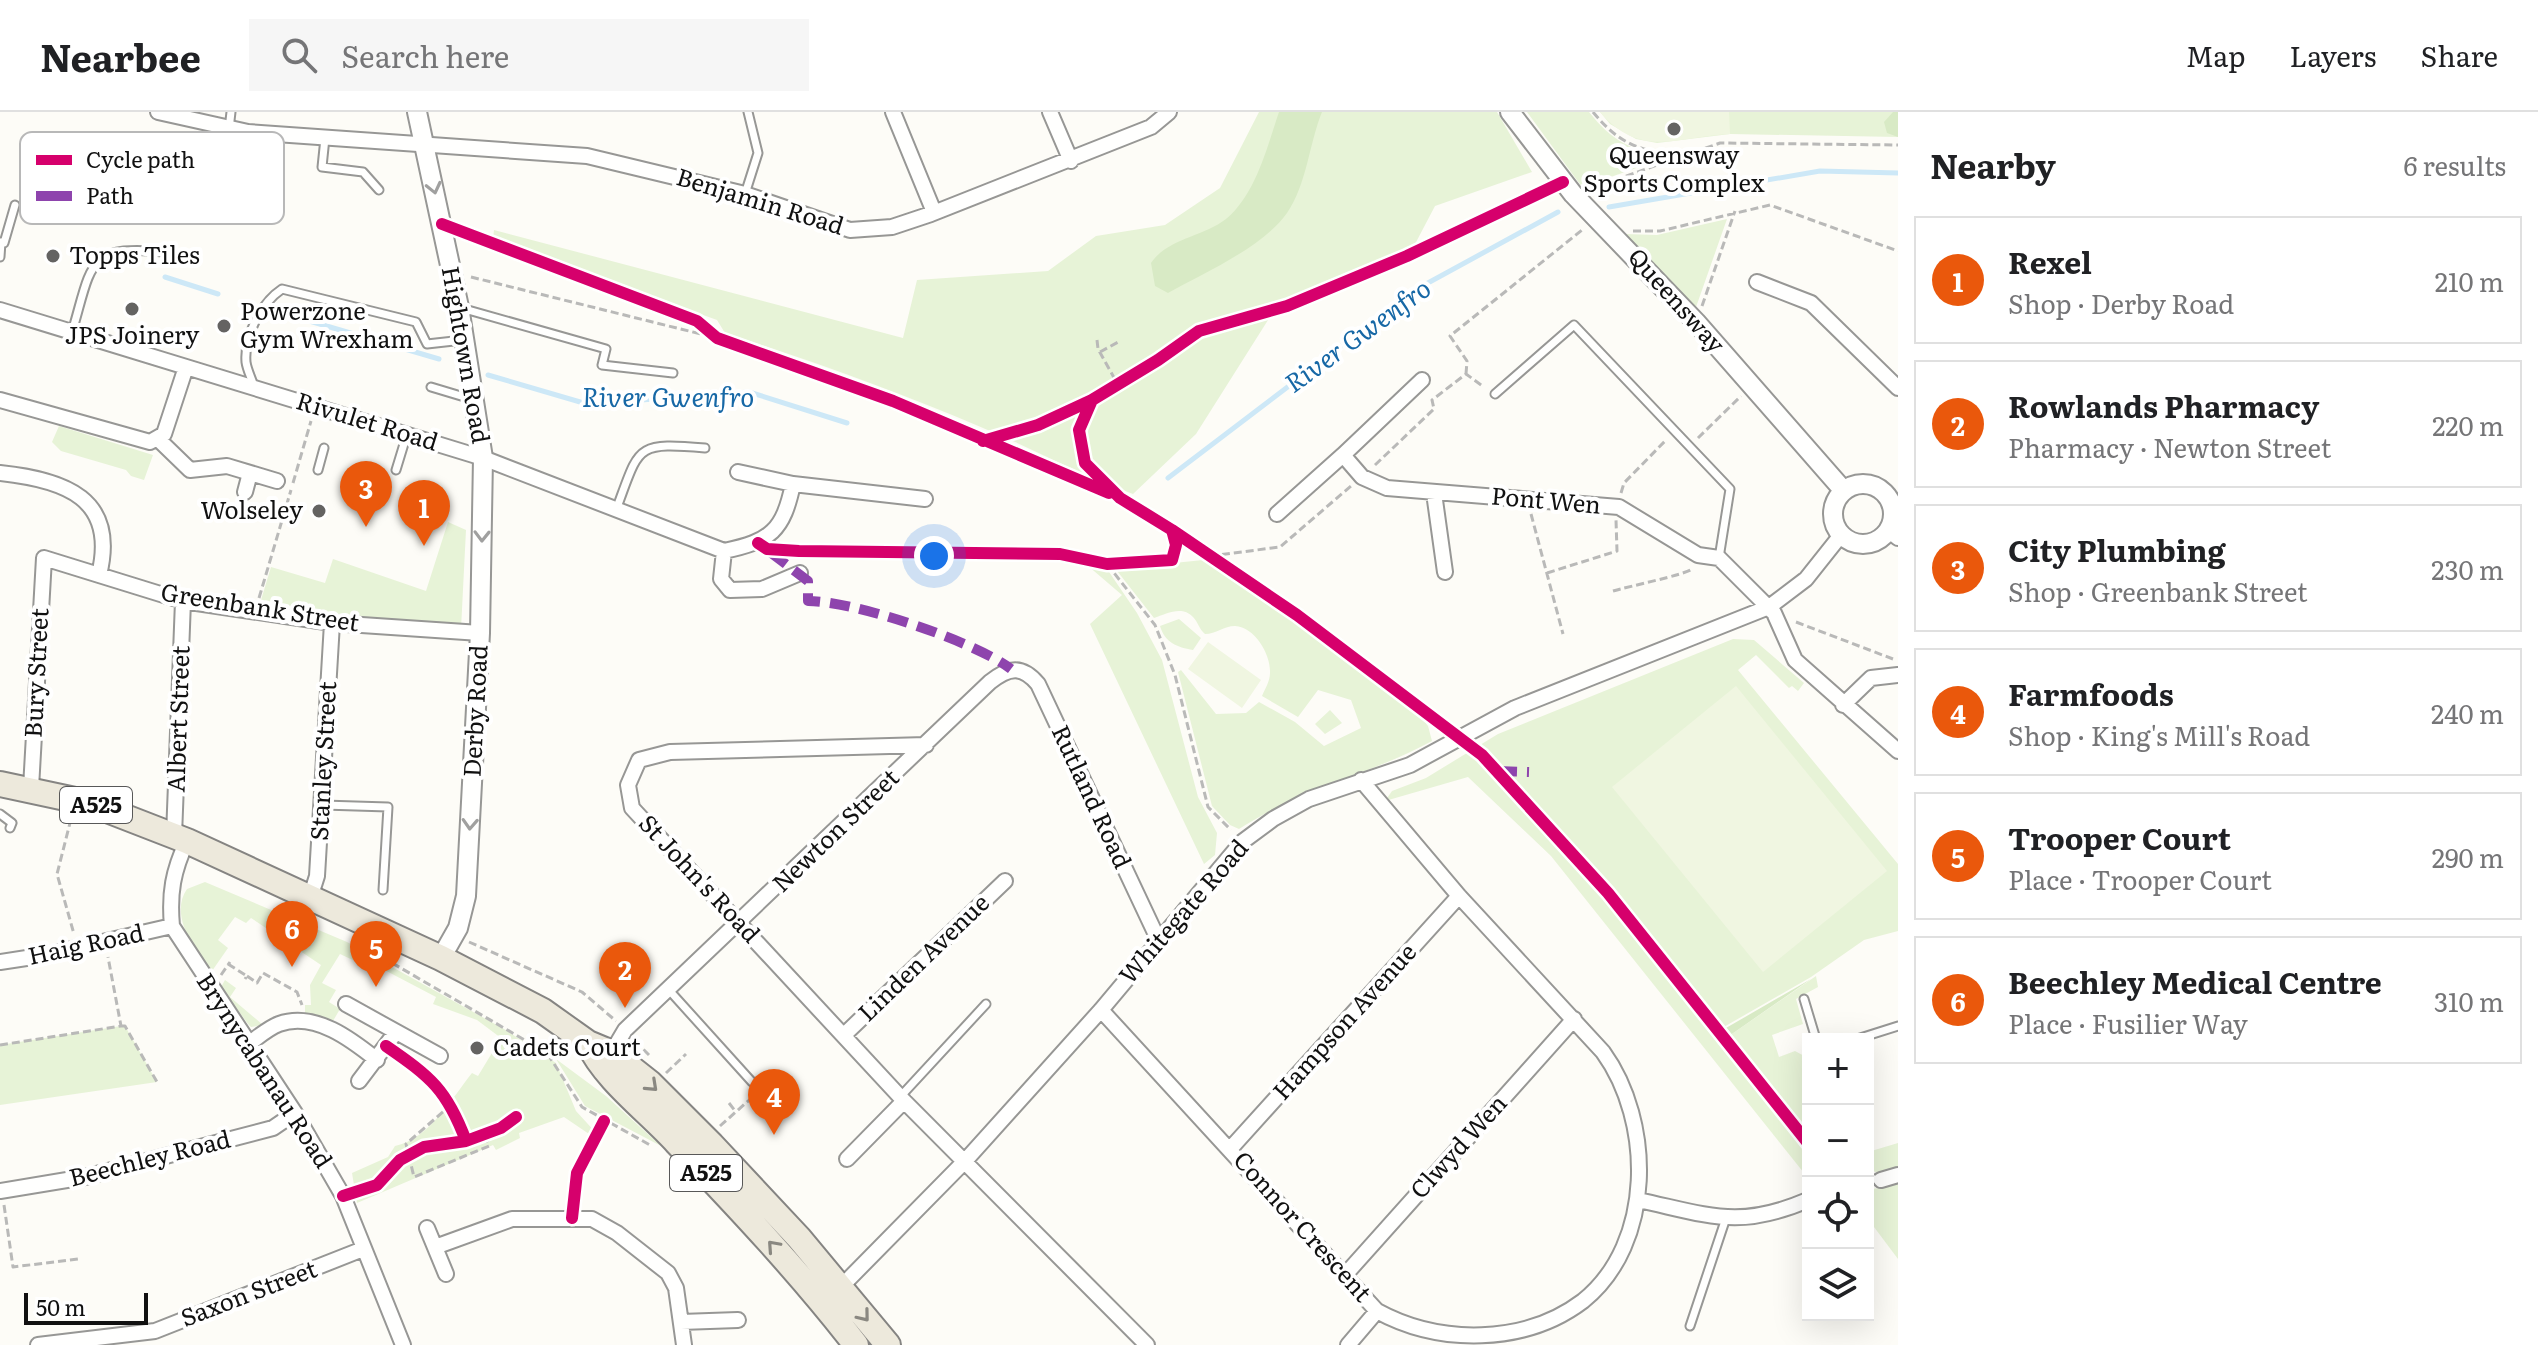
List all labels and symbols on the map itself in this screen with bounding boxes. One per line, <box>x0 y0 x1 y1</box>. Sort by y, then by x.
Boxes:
marker: Queensway Sports Complex <box>1665 120 1683 138</box>
legend <box>20 132 284 224</box>
place label: Queensway Sports Complex <box>1583 136 1765 199</box>
text: Cycle path <box>86 142 195 175</box>
street label: Benjamin Road <box>673 158 849 242</box>
text: Path <box>86 178 134 211</box>
one-way arrow <box>424 181 441 194</box>
place label: Topps Tiles <box>69 236 200 271</box>
street label: Queensway <box>1621 239 1735 360</box>
marker: Topps Tiles <box>44 247 62 265</box>
street label: Hightown Road <box>435 263 500 446</box>
water label: River Gwenfro <box>1275 267 1438 400</box>
place label: Powerzone Gym Wrexham <box>240 292 414 355</box>
marker: JPS Joinery <box>123 300 141 318</box>
place label: JPS Joinery <box>65 316 199 351</box>
marker: Powerzone Gym Wrexham <box>215 317 233 335</box>
water label: River Gwenfro <box>582 376 754 415</box>
street label: Rivulet Road <box>292 381 443 458</box>
pin: 3 <box>340 461 392 527</box>
street label: Pont Wen <box>1490 476 1603 521</box>
pin: 1 <box>398 480 450 546</box>
place label: Wolseley <box>201 491 303 526</box>
marker: Wolseley <box>310 502 328 520</box>
one-way arrow <box>473 530 490 543</box>
your location <box>914 536 954 576</box>
street label: Greenbank Street <box>159 573 362 639</box>
street label: Bury Street <box>14 607 55 739</box>
street label: Derby Road <box>453 643 494 778</box>
street label: Albert Street <box>156 645 197 793</box>
street label: Stanley Street <box>300 680 343 841</box>
street label: Rutland Road <box>1045 718 1142 874</box>
street label: Newton Street <box>763 759 906 899</box>
road number: A525 <box>60 787 132 823</box>
street label: St John's Road <box>632 805 770 949</box>
one-way arrow <box>462 818 479 831</box>
street label: Whitegate Road <box>1109 830 1255 990</box>
street label: Linden Avenue <box>849 884 996 1028</box>
pin: 6 <box>266 901 318 967</box>
street label: Haig Road <box>24 913 147 972</box>
pin: 5 <box>350 921 402 987</box>
street label: Hampson Avenue <box>1263 934 1423 1106</box>
pin: 2 <box>599 942 651 1008</box>
street label: Brynycabanau Road <box>190 965 343 1175</box>
place label: Cadets Court <box>493 1028 641 1063</box>
marker: Cadets Court <box>468 1039 486 1057</box>
pin: 4 <box>748 1069 800 1135</box>
one-way arrow <box>643 1077 658 1091</box>
street label: Clwyd Wen <box>1401 1085 1514 1205</box>
street label: Beechley Road <box>65 1120 234 1194</box>
street label: Connor Crescent <box>1227 1142 1381 1309</box>
road number: A525 <box>670 1155 742 1191</box>
one-way arrow <box>768 1240 782 1255</box>
street label: Saxon Street <box>175 1250 322 1334</box>
scale bar <box>24 1289 148 1325</box>
one-way arrow <box>854 1307 869 1321</box>

